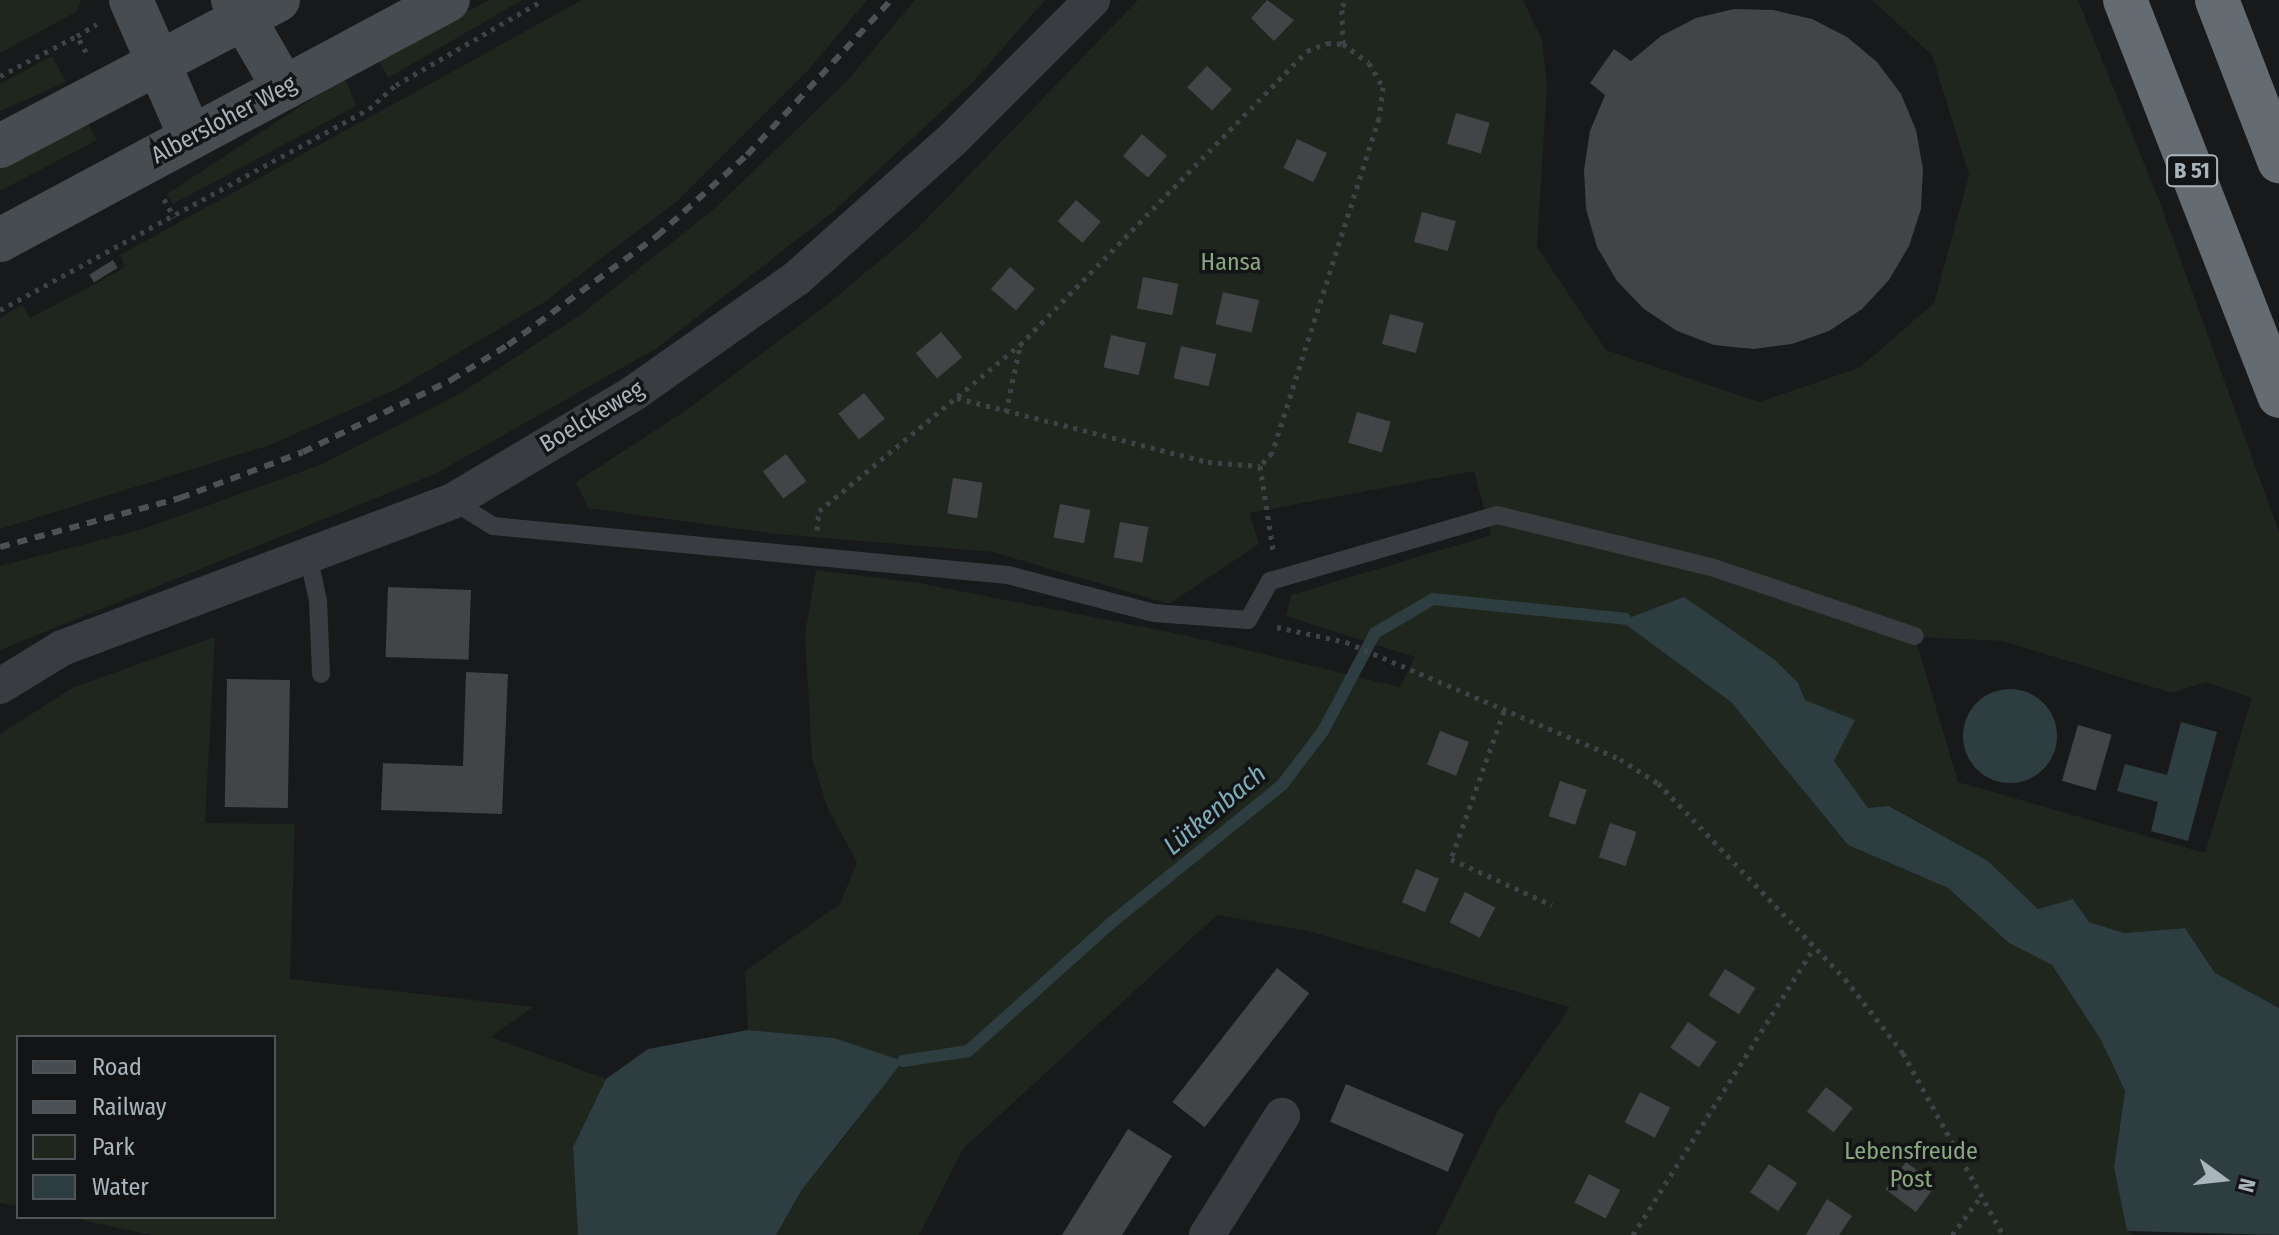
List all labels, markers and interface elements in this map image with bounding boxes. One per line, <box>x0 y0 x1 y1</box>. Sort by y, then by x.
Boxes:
street label: Albersloher Weg <box>147 70 301 170</box>
road number: B 51 <box>2166 153 2218 189</box>
park label: Hansa <box>1201 249 1261 277</box>
street label: Boelckeweg <box>535 375 649 459</box>
water label: Lütkenbach <box>1158 758 1272 862</box>
legend <box>16 1035 276 1219</box>
text: Road <box>92 1053 142 1081</box>
text: Railway <box>92 1093 167 1121</box>
text: Park <box>92 1133 135 1161</box>
park label: Lebensfreude Post <box>1844 1138 1978 1194</box>
north arrow <box>2183 1139 2263 1219</box>
text: Water <box>92 1173 149 1201</box>
text: N <box>2232 1175 2261 1195</box>

